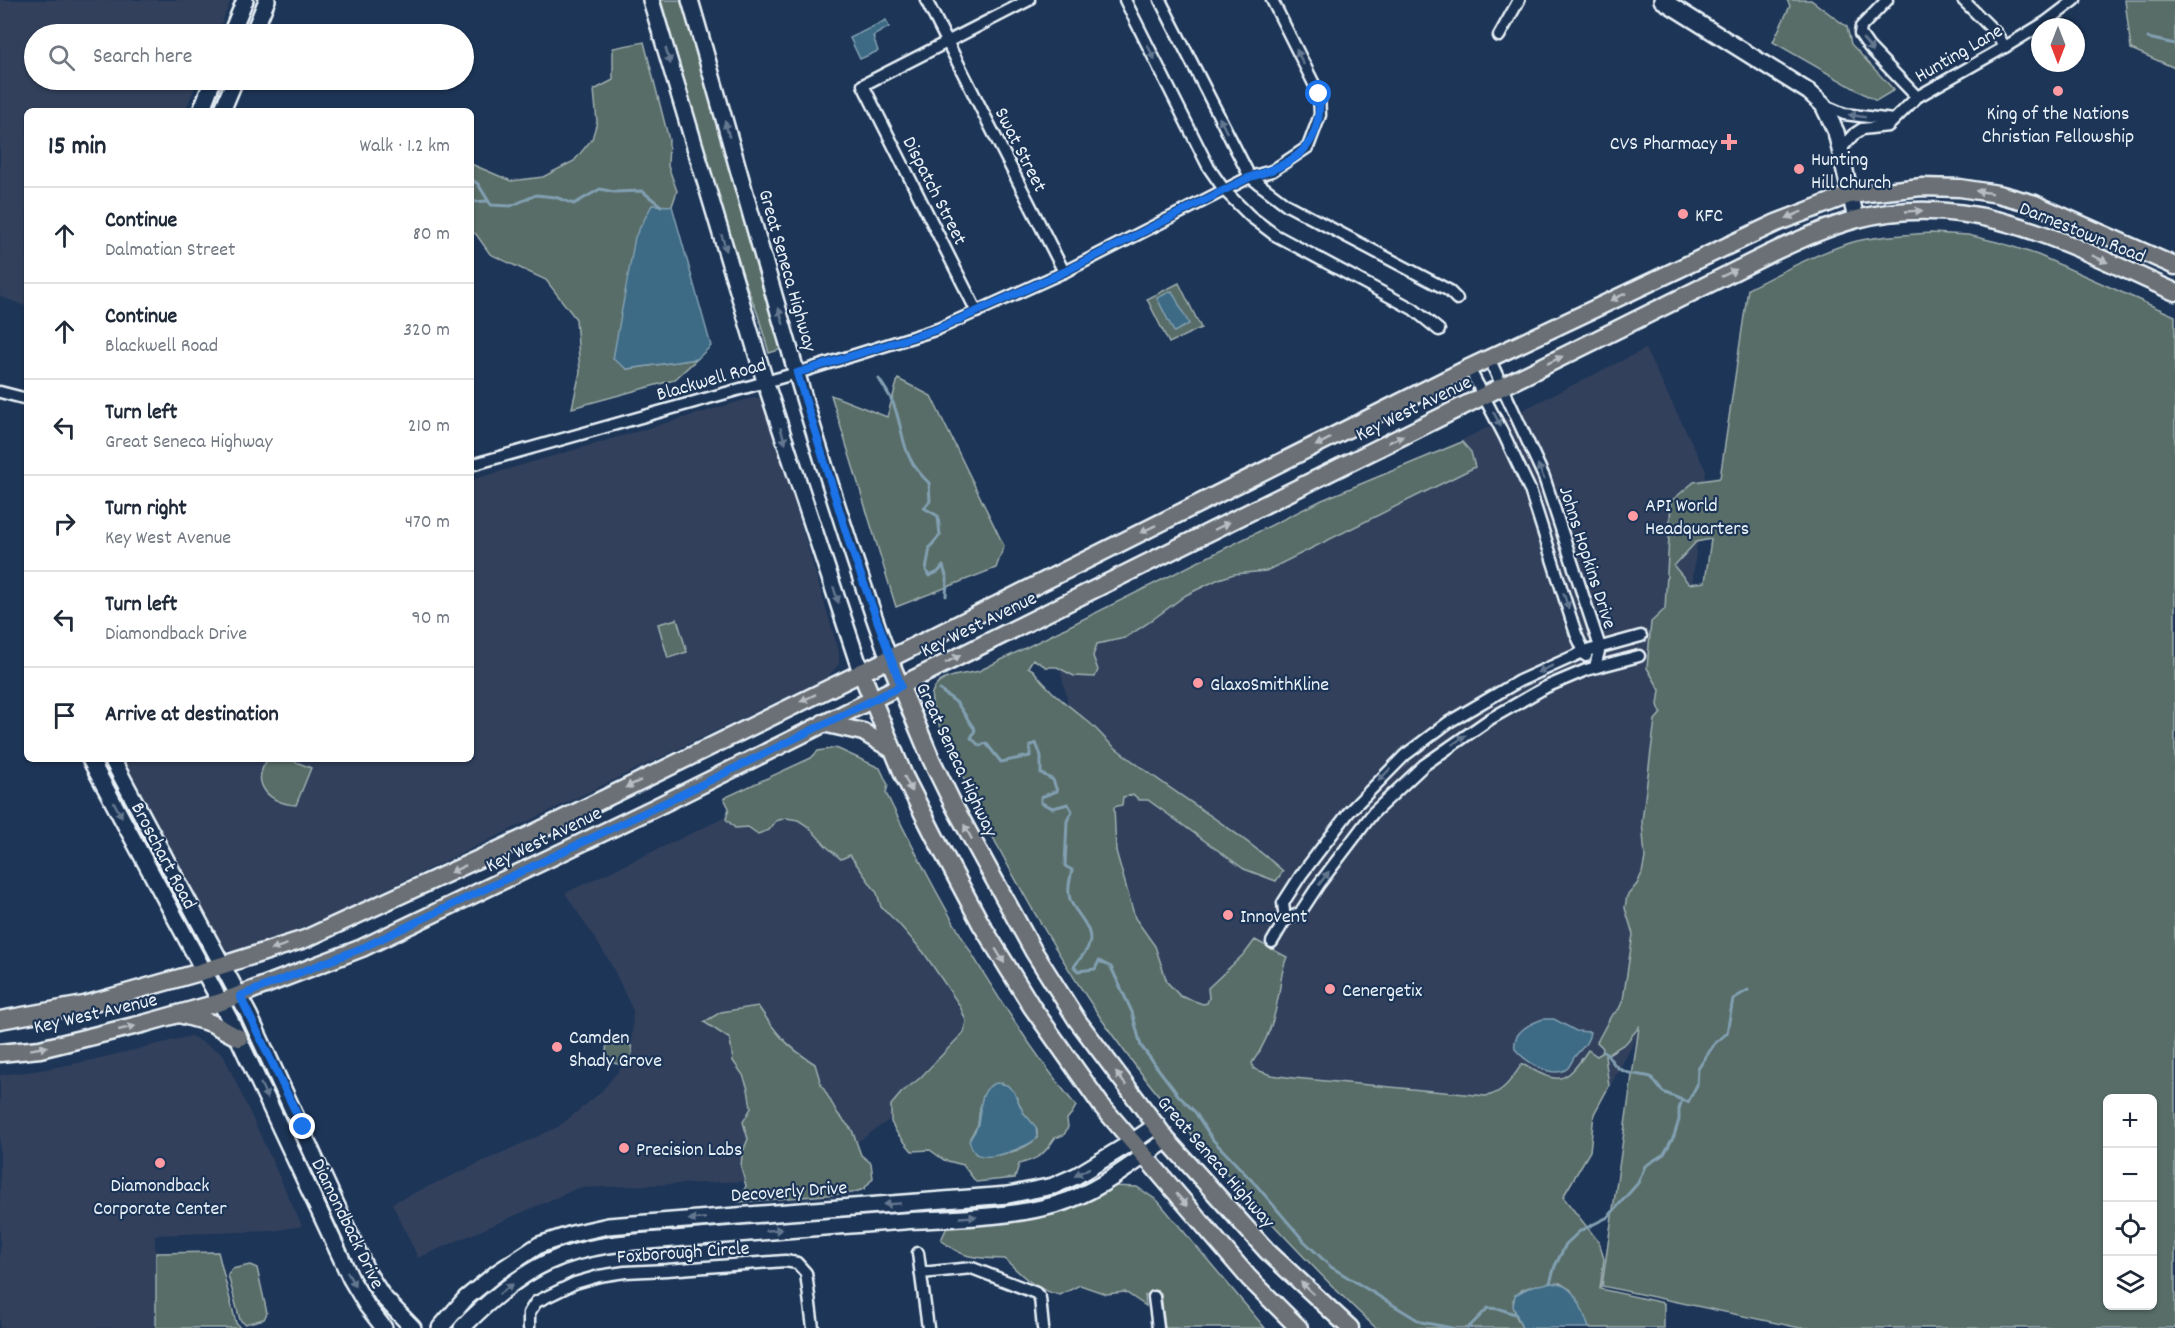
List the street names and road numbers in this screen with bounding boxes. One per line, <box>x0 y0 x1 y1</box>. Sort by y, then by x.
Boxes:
street label: Hunting Lane <box>1910 18 2009 91</box>
street label: Swat Street <box>986 103 1053 198</box>
street label: Dispatch Street <box>894 132 973 251</box>
street label: Great Seneca Highway <box>750 186 823 356</box>
street label: Darnestown Road <box>2015 196 2149 272</box>
street label: Blackwell Road <box>654 352 770 410</box>
street label: Key West Avenue <box>1352 369 1477 450</box>
street label: Johns Hopkins Drive <box>1550 483 1622 633</box>
street label: Key West Avenue <box>917 585 1042 666</box>
street label: Great Seneca Highway <box>907 678 1004 843</box>
street label: Broschart Road <box>122 798 202 915</box>
street label: Key West Avenue <box>482 800 607 881</box>
street label: Key West Avenue <box>31 987 160 1043</box>
street label: Great Seneca Highway <box>1149 1091 1281 1236</box>
street label: Diamondback Drive <box>303 1154 390 1294</box>
street label: Decoverly Drive <box>730 1175 849 1211</box>
street label: Foxborough Circle <box>616 1235 751 1273</box>

